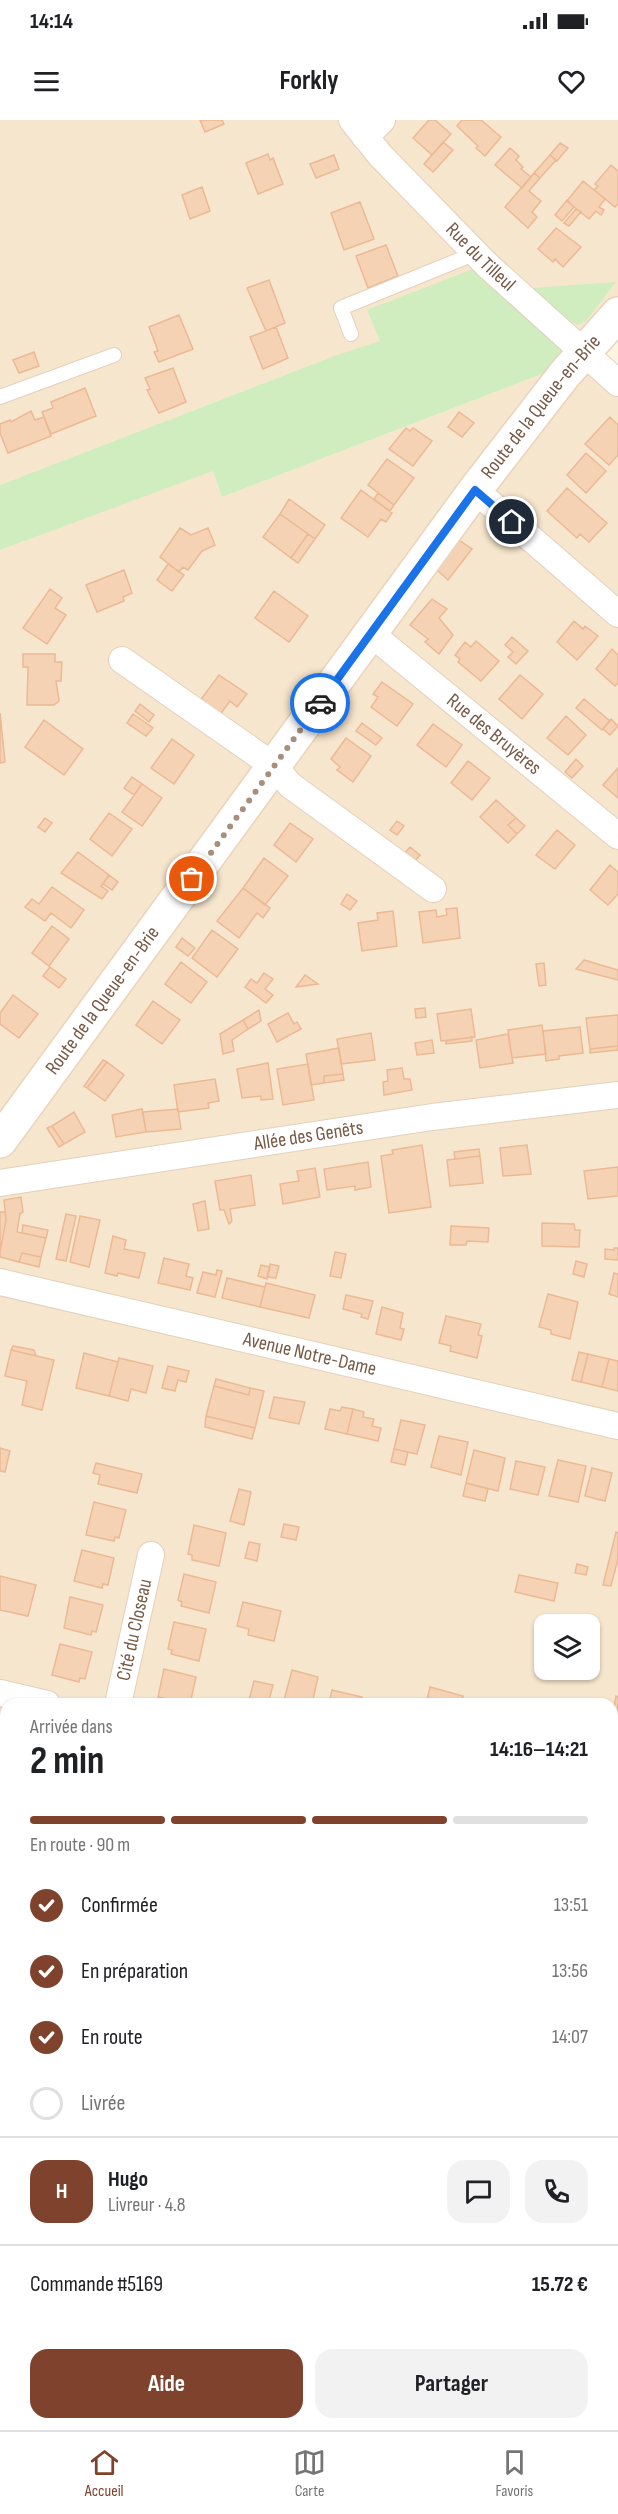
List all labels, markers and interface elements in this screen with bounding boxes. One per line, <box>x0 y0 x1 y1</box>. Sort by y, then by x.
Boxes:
text: 14:14 <box>30 8 73 35</box>
icon: menu <box>30 65 63 98</box>
text: Forkly <box>280 65 338 97</box>
icon: heart <box>555 65 588 98</box>
street label: Rue du Tilleul <box>440 218 520 297</box>
street label: Route de la Queue-en-Brie <box>476 330 606 484</box>
pin <box>486 496 537 547</box>
icon: home <box>495 505 528 538</box>
courier <box>290 673 350 733</box>
icon: car <box>304 687 337 720</box>
street label: Rue des Bruyères <box>442 689 546 780</box>
pin <box>166 853 217 904</box>
icon: bag <box>175 862 208 895</box>
street label: Route de la Queue-en-Brie <box>41 922 165 1079</box>
street label: Allée des Genêts <box>251 1116 365 1156</box>
street label: Avenue Notre-Dame <box>240 1327 379 1381</box>
street label: Cité du Closeau <box>112 1577 157 1683</box>
map controls <box>534 1614 600 1680</box>
button: layers <box>534 1614 600 1680</box>
text: Arrivée dans <box>30 1715 113 1739</box>
text: 14:16–14:21 <box>490 1736 588 1763</box>
text: 2 min <box>30 1738 104 1785</box>
text: En route · 90 m <box>30 1833 130 1857</box>
icon: check <box>30 1889 63 1922</box>
text: Confirmée <box>81 1892 158 1919</box>
text: 13:51 <box>554 1893 588 1917</box>
icon: check <box>30 1955 63 1988</box>
text: En préparation <box>81 1958 188 1985</box>
text: 13:56 <box>552 1959 588 1983</box>
icon: check <box>30 2021 63 2054</box>
text: En route <box>81 2024 143 2051</box>
text: 14:07 <box>552 2025 588 2049</box>
text: Livrée <box>81 2090 125 2117</box>
button: chat <box>447 2160 510 2223</box>
button: phone <box>525 2160 588 2223</box>
text: Hugo <box>108 2166 148 2193</box>
text: H <box>56 2178 67 2205</box>
text: Livreur · 4.8 <box>108 2193 186 2217</box>
text: Commande #5169 <box>30 2271 163 2298</box>
text: 15.72 € <box>532 2271 588 2298</box>
button: Aide <box>30 2349 303 2418</box>
button: Partager <box>315 2349 588 2418</box>
tab: Accueil <box>85 2446 124 2501</box>
tab: Carte <box>293 2446 326 2501</box>
tab: Favoris <box>495 2446 533 2501</box>

